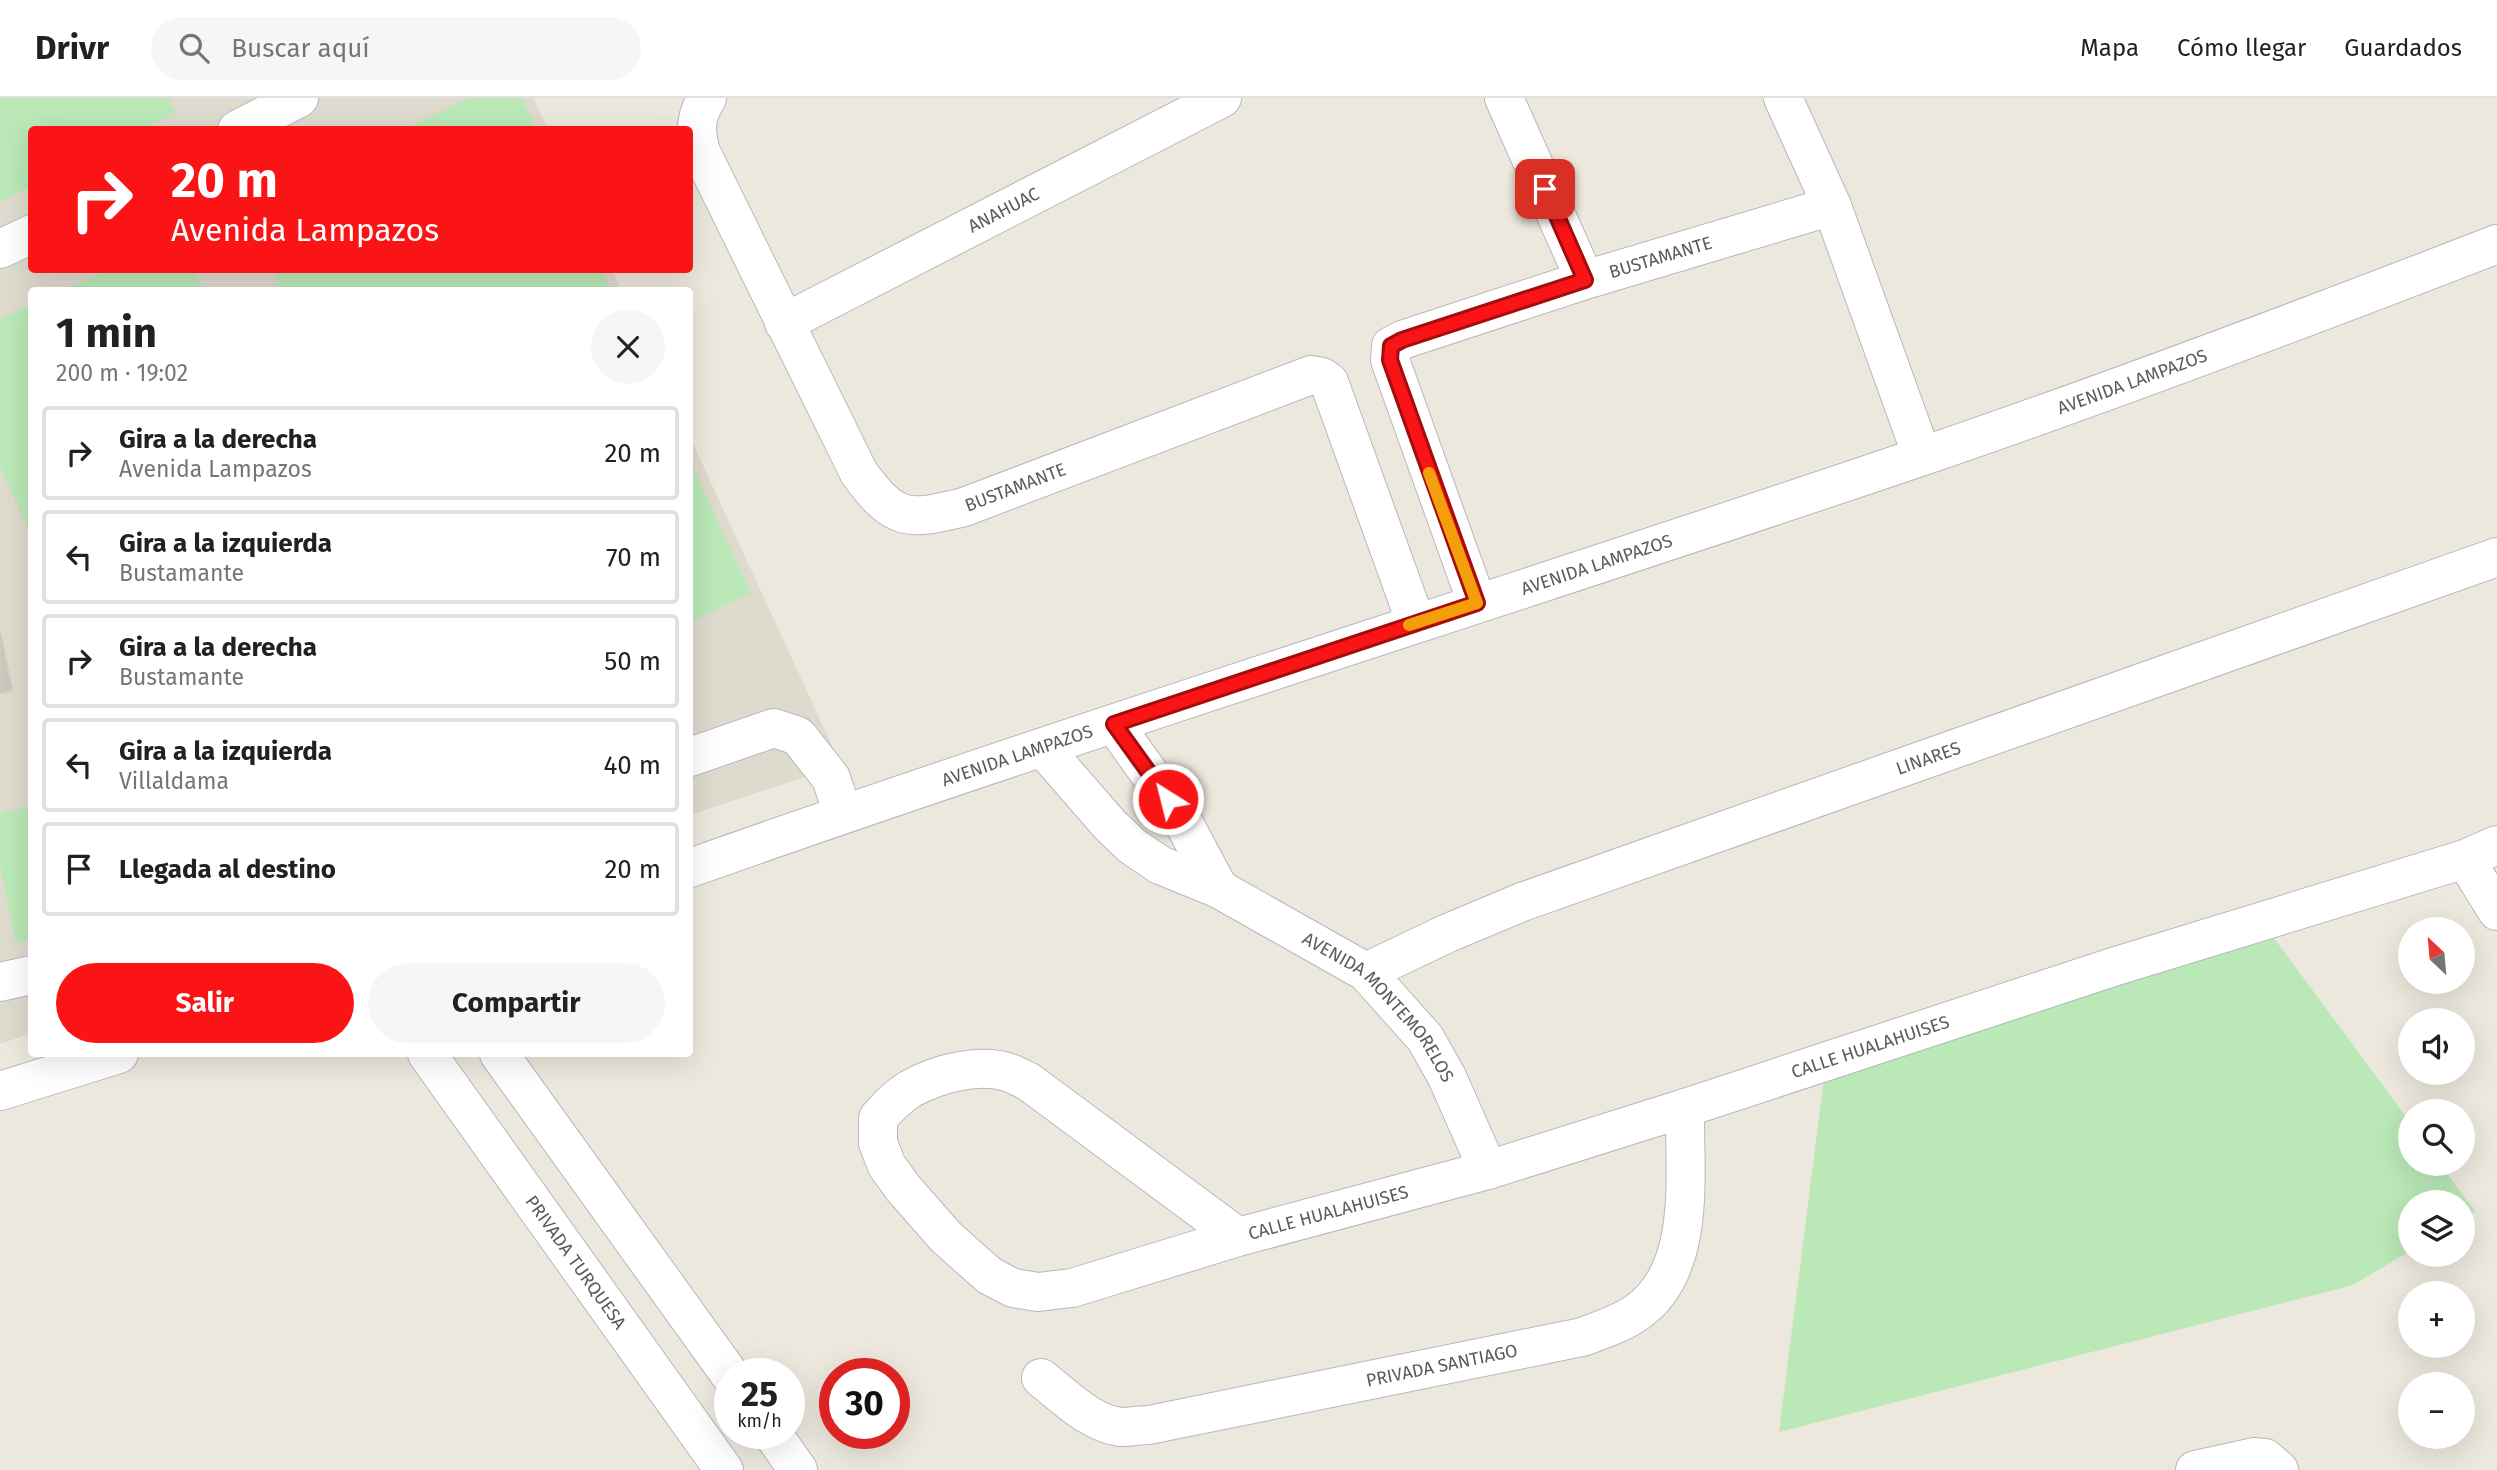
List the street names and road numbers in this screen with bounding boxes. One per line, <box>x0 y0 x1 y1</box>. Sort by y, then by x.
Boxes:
street label: ANAHUAC <box>964 183 1043 238</box>
street label: BUSTAMANTE <box>1606 232 1715 283</box>
street label: AVENIDA LAMPAZOS <box>2054 344 2210 419</box>
street label: BUSTAMANTE <box>962 458 1069 517</box>
street label: AVENIDA LAMPAZOS <box>1518 530 1675 600</box>
street label: AVENIDA LAMPAZOS <box>939 720 1096 791</box>
street label: LINARES <box>1893 737 1964 780</box>
street label: AVENIDA MONTEMORELOS <box>1299 927 1459 1086</box>
street label: CALLE HUALAHUISES <box>1789 1011 1952 1083</box>
street label: CALLE HUALAHUISES <box>1246 1181 1411 1245</box>
street label: PRIVADA TURQUESA <box>521 1191 631 1334</box>
street label: PRIVADA SANTIAGO <box>1364 1339 1520 1392</box>

